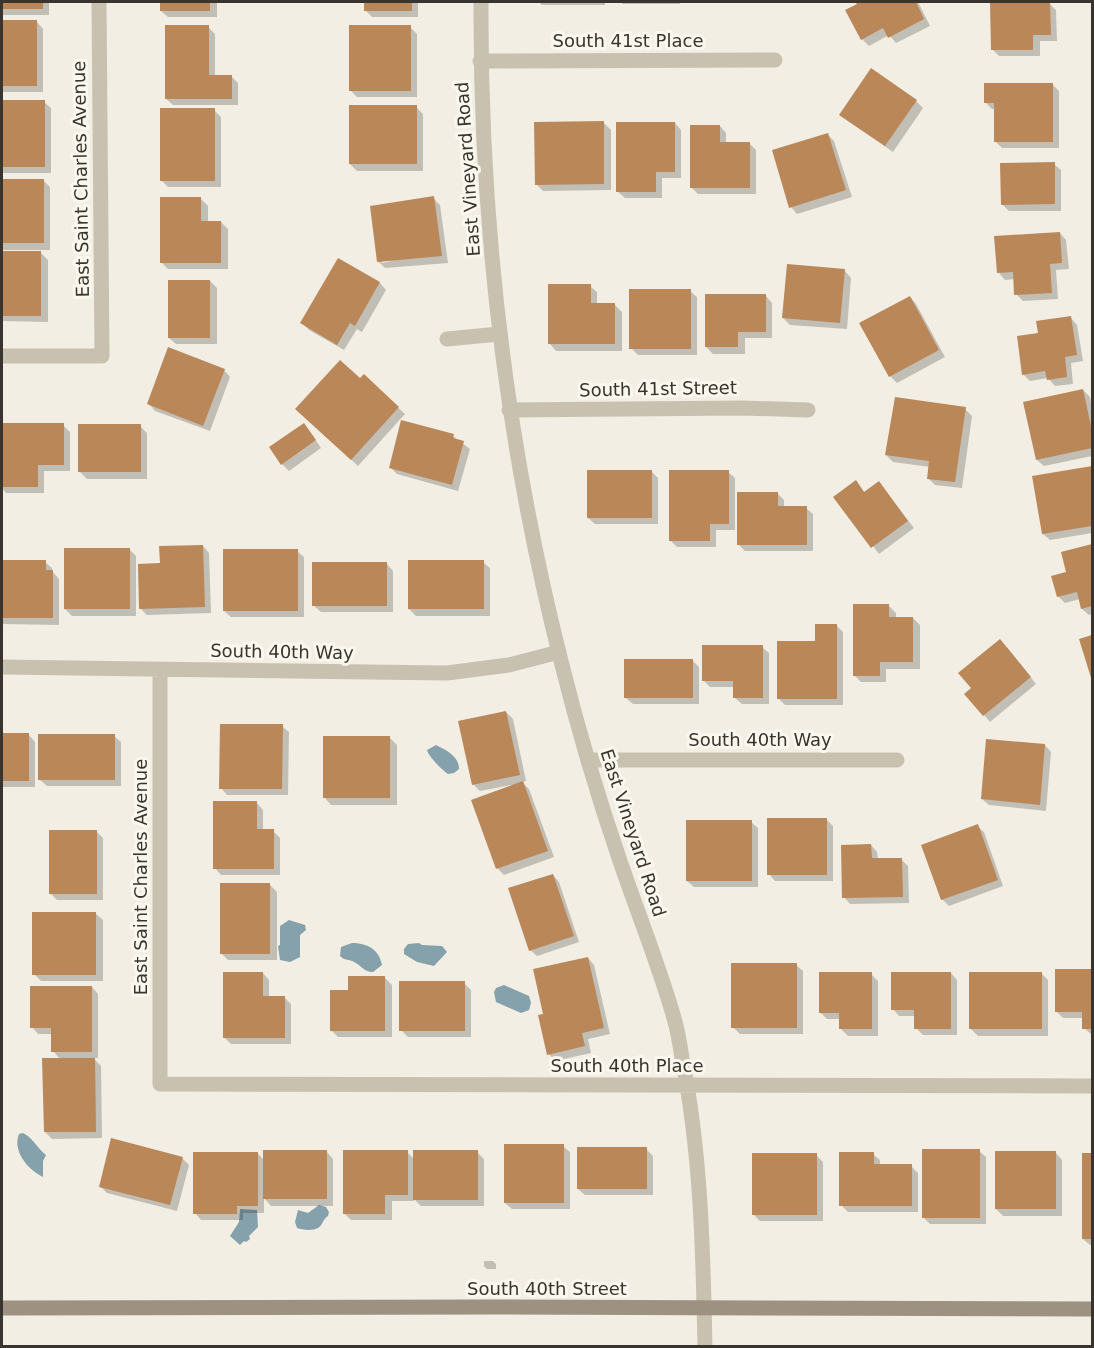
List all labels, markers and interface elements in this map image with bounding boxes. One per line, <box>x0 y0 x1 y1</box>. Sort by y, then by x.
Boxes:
street label: South 41st Place <box>553 30 703 51</box>
street label: East Saint Charles Avenue <box>68 61 93 298</box>
street label: East Vineyard Road <box>451 81 484 257</box>
street label: South 41st Street <box>579 377 737 400</box>
street label: South 40th Way <box>210 640 354 663</box>
street label: South 40th Way <box>688 729 832 750</box>
street label: East Vineyard Road <box>596 746 671 919</box>
street label: East Saint Charles Avenue <box>130 759 151 995</box>
street label: South 40th Place <box>551 1055 703 1076</box>
street label: South 40th Street <box>467 1278 627 1299</box>

